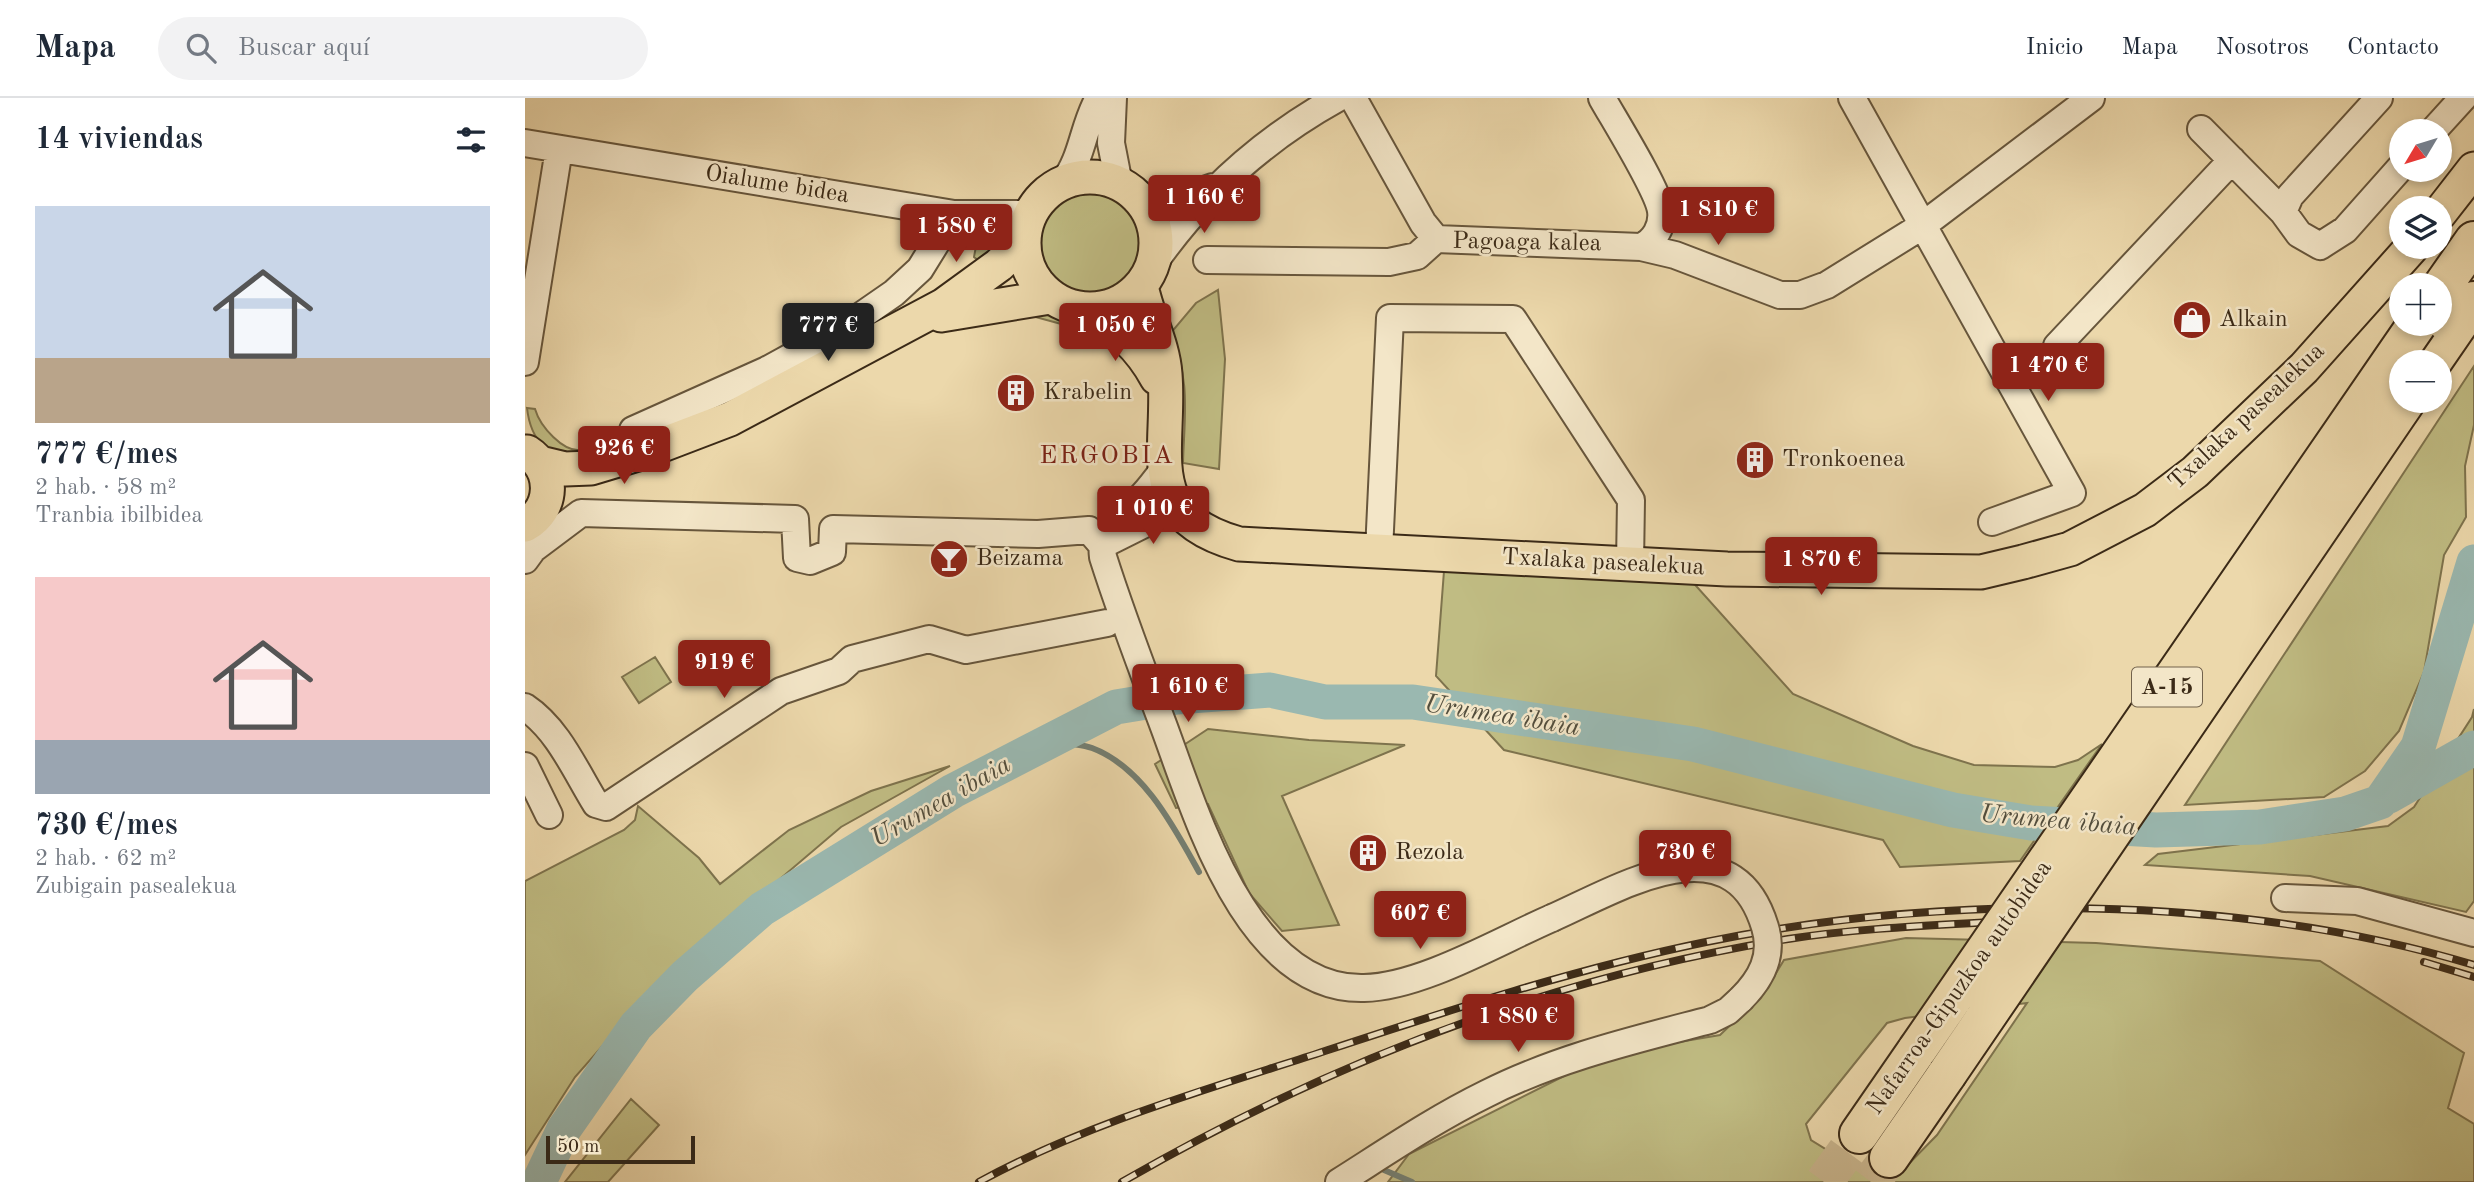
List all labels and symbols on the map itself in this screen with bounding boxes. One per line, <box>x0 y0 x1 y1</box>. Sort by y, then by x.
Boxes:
north arrow <box>2389 119 2452 182</box>
street label: Oialume bidea <box>703 162 851 208</box>
pin: 1 160 € <box>1139 176 1269 235</box>
pin: 1 810 € <box>1653 188 1783 247</box>
pin: 1 580 € <box>891 204 1021 264</box>
street label: Pagoaga kalea <box>1452 230 1602 256</box>
shop icon: Alkain <box>2171 299 2213 341</box>
pin: 777 € <box>779 303 877 363</box>
pin: 1 050 € <box>1050 303 1180 363</box>
place label: Alkain <box>2219 308 2288 332</box>
street label: Txalaka pasealekua <box>2165 339 2330 495</box>
pin: 1 470 € <box>1983 344 2113 403</box>
building icon: Krabelin <box>995 372 1037 414</box>
place label: Krabelin <box>1043 381 1132 405</box>
pin: 926 € <box>575 426 673 486</box>
building icon: Tronkoenea <box>1734 439 1776 481</box>
district label: ERGOBIA <box>1039 443 1175 469</box>
place label: Tronkoenea <box>1782 448 1905 472</box>
pin: 1 010 € <box>1088 486 1218 546</box>
bar icon: Beizama <box>928 538 970 580</box>
pin: 1 870 € <box>1756 538 1886 597</box>
street label: Txalaka pasealekua <box>1501 546 1705 580</box>
place label: Beizama <box>976 547 1064 571</box>
pin: 919 € <box>675 640 773 700</box>
pin: 1 610 € <box>1123 664 1253 724</box>
road number: A-15 <box>2132 667 2202 706</box>
water label: Urumea ibaia <box>1422 691 1582 741</box>
water label: Urumea ibaia <box>867 751 1016 853</box>
water label: Urumea ibaia <box>1979 801 2137 841</box>
pin: 730 € <box>1636 830 1734 890</box>
building icon: Rezola <box>1347 832 1389 874</box>
place label: Rezola <box>1395 841 1464 865</box>
street label: Nafarroa-Gipuzkoa autobidea <box>1863 856 2057 1119</box>
pin: 607 € <box>1371 892 1469 951</box>
pin: 1 880 € <box>1453 995 1583 1054</box>
scale bar <box>546 1133 695 1165</box>

